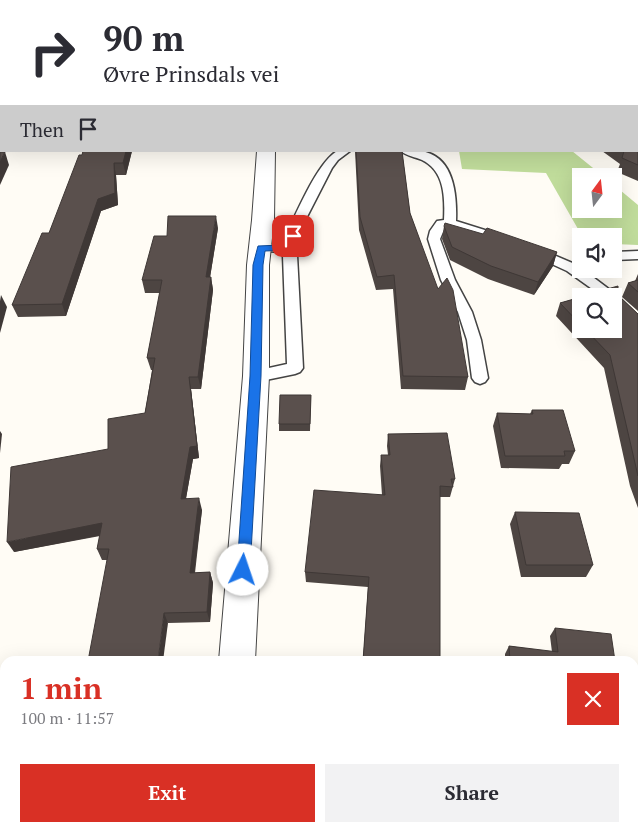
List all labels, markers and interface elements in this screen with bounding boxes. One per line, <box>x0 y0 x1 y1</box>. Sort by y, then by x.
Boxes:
text: 90 m <box>103 15 184 61</box>
icon: right <box>20 20 85 85</box>
text: Øvre Prinsdals vei <box>103 59 279 88</box>
icon: arrive <box>74 115 102 143</box>
text: Then <box>20 117 64 142</box>
north arrow <box>572 168 622 218</box>
map controls <box>572 168 622 338</box>
pin <box>272 215 314 257</box>
icon: arrive <box>279 222 307 250</box>
button: sound <box>572 228 622 278</box>
button: search <box>572 288 622 338</box>
position arrow <box>216 543 268 595</box>
text: 1 min <box>20 668 102 708</box>
button: close <box>567 673 619 725</box>
text: 100 m · 11:57 <box>20 707 114 729</box>
button: Exit <box>20 764 315 822</box>
button: Share <box>325 764 619 822</box>

